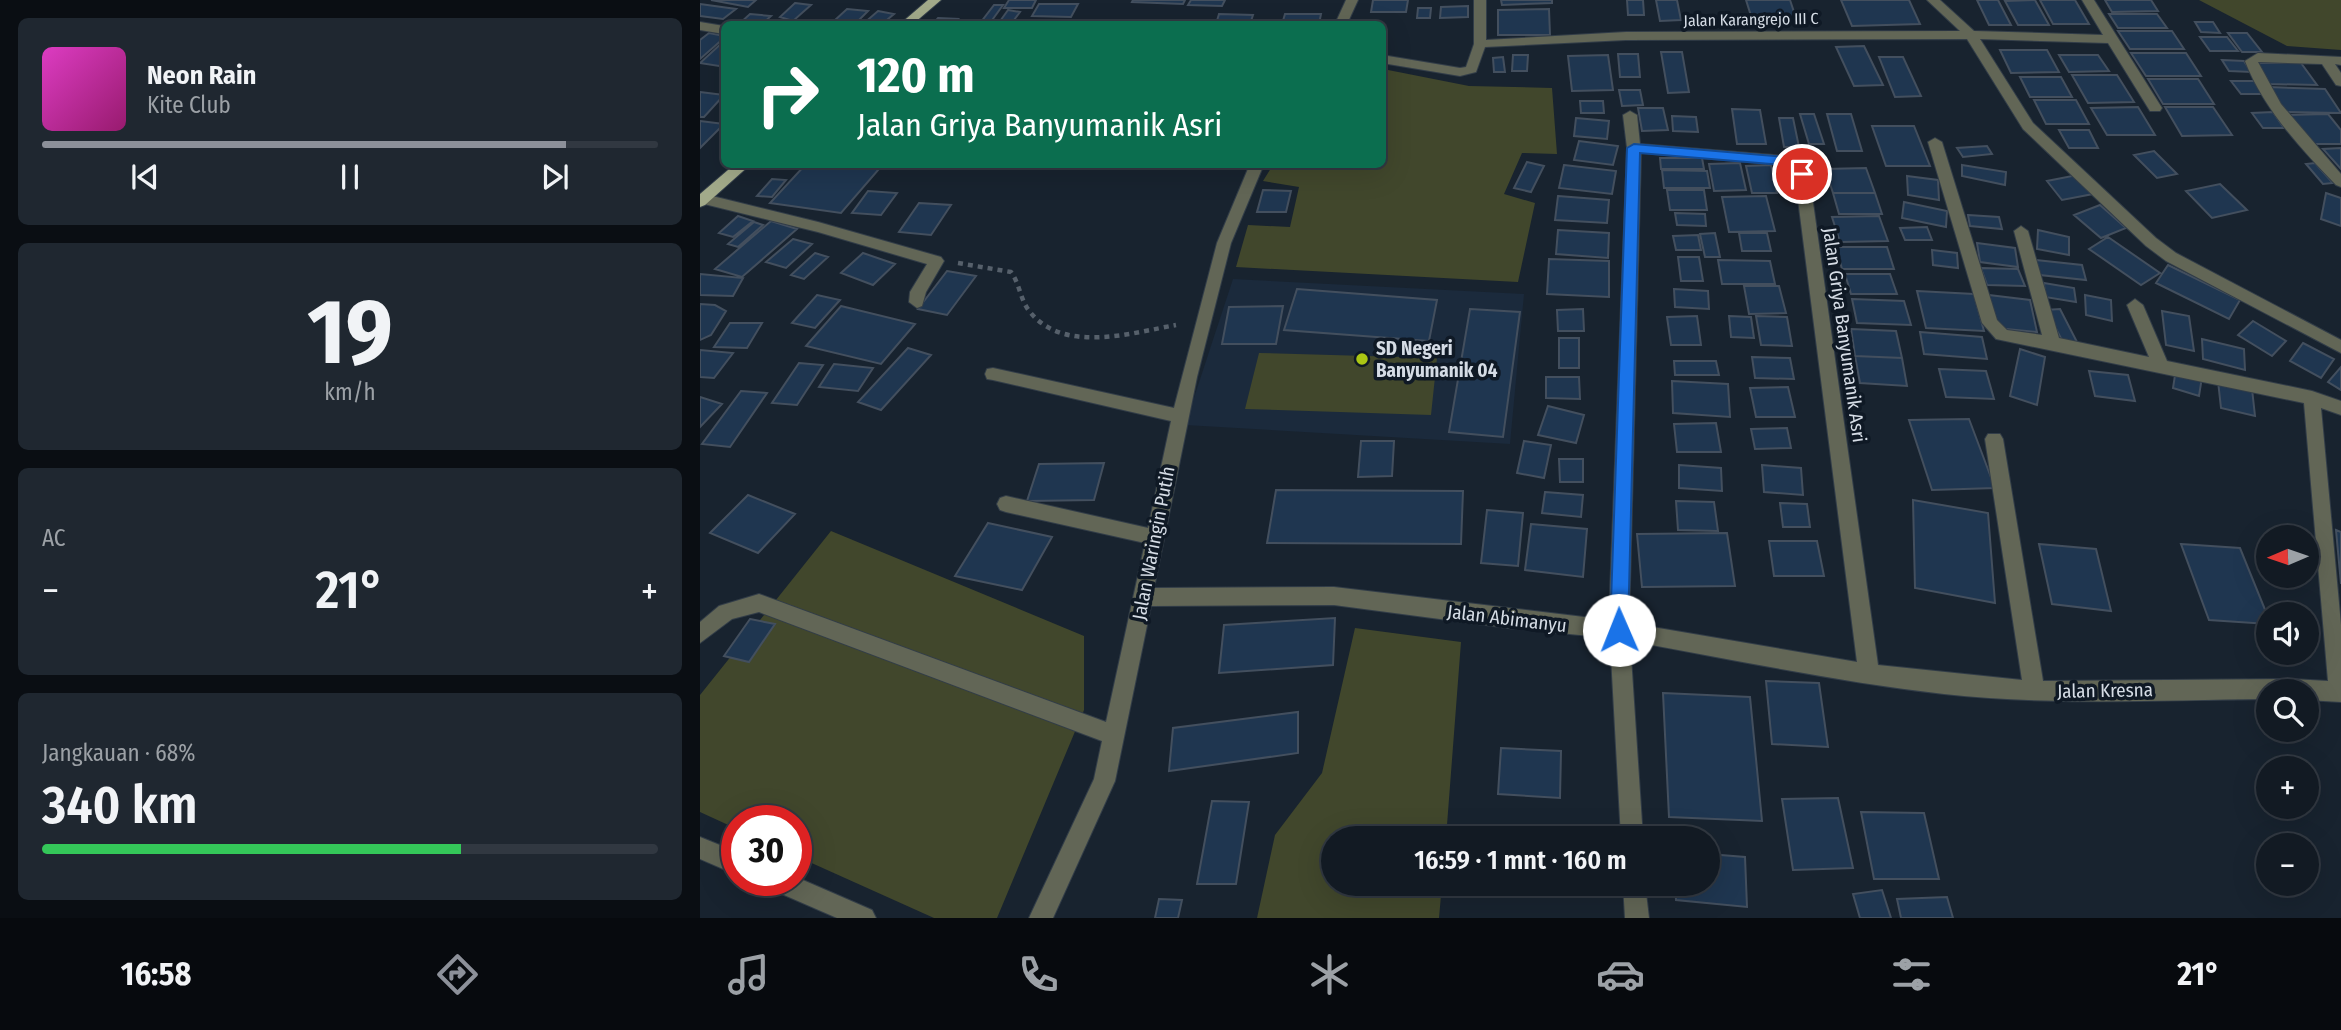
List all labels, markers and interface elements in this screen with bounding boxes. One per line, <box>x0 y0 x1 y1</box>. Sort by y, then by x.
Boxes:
street label: Jalan Karangrejo III C <box>1683 9 1819 30</box>
text: 120 m <box>857 46 975 105</box>
icon: right <box>742 49 833 140</box>
text: Neon Rain <box>147 60 256 91</box>
text: Kite Club <box>147 91 231 119</box>
text: Jalan Griya Banyumanik Asri <box>857 106 1222 144</box>
pin <box>1772 144 1832 204</box>
icon: arrive <box>1783 155 1821 193</box>
icon: previous <box>126 158 164 196</box>
icon: pause <box>331 158 369 196</box>
icon: next <box>536 158 574 196</box>
street label: Jalan Griya Banyumanik Asri <box>1818 226 1871 444</box>
text: 19 <box>307 278 393 387</box>
place label: SD Negeri Banyumanik 04 <box>1376 337 1498 382</box>
marker: SD Negeri Banyumanik 04 <box>1354 351 1370 367</box>
text: km/h <box>324 378 376 406</box>
street label: Jalan Waringin Putih <box>1127 464 1180 622</box>
text: AC <box>42 524 66 552</box>
north arrow <box>2256 525 2319 588</box>
map controls <box>2256 525 2319 896</box>
text: 21° <box>315 559 384 622</box>
text: − <box>42 568 59 614</box>
text: + <box>641 568 658 614</box>
position arrow <box>1582 593 1656 667</box>
street label: Jalan Abimanyu <box>1446 600 1568 637</box>
button: sound <box>2256 602 2319 665</box>
street label: Jalan Kresna <box>2057 678 2153 703</box>
button: search <box>2256 679 2319 742</box>
text: Jangkauan · 68% <box>42 739 195 767</box>
button: + <box>2256 756 2319 819</box>
text: 340 km <box>42 774 197 837</box>
speed limit sign: 30 <box>721 805 812 896</box>
button: − <box>2256 833 2319 896</box>
text: 16:59 · 1 mnt · 160 m <box>1414 845 1627 876</box>
icon: directions <box>433 950 482 999</box>
icon: music <box>724 950 773 999</box>
icon: phone <box>1014 950 1063 999</box>
icon: climate <box>1305 950 1354 999</box>
icon: car <box>1596 950 1645 999</box>
icon: filters <box>1887 950 1936 999</box>
text: 16:58 <box>121 955 191 993</box>
text: 21° <box>2177 955 2220 993</box>

